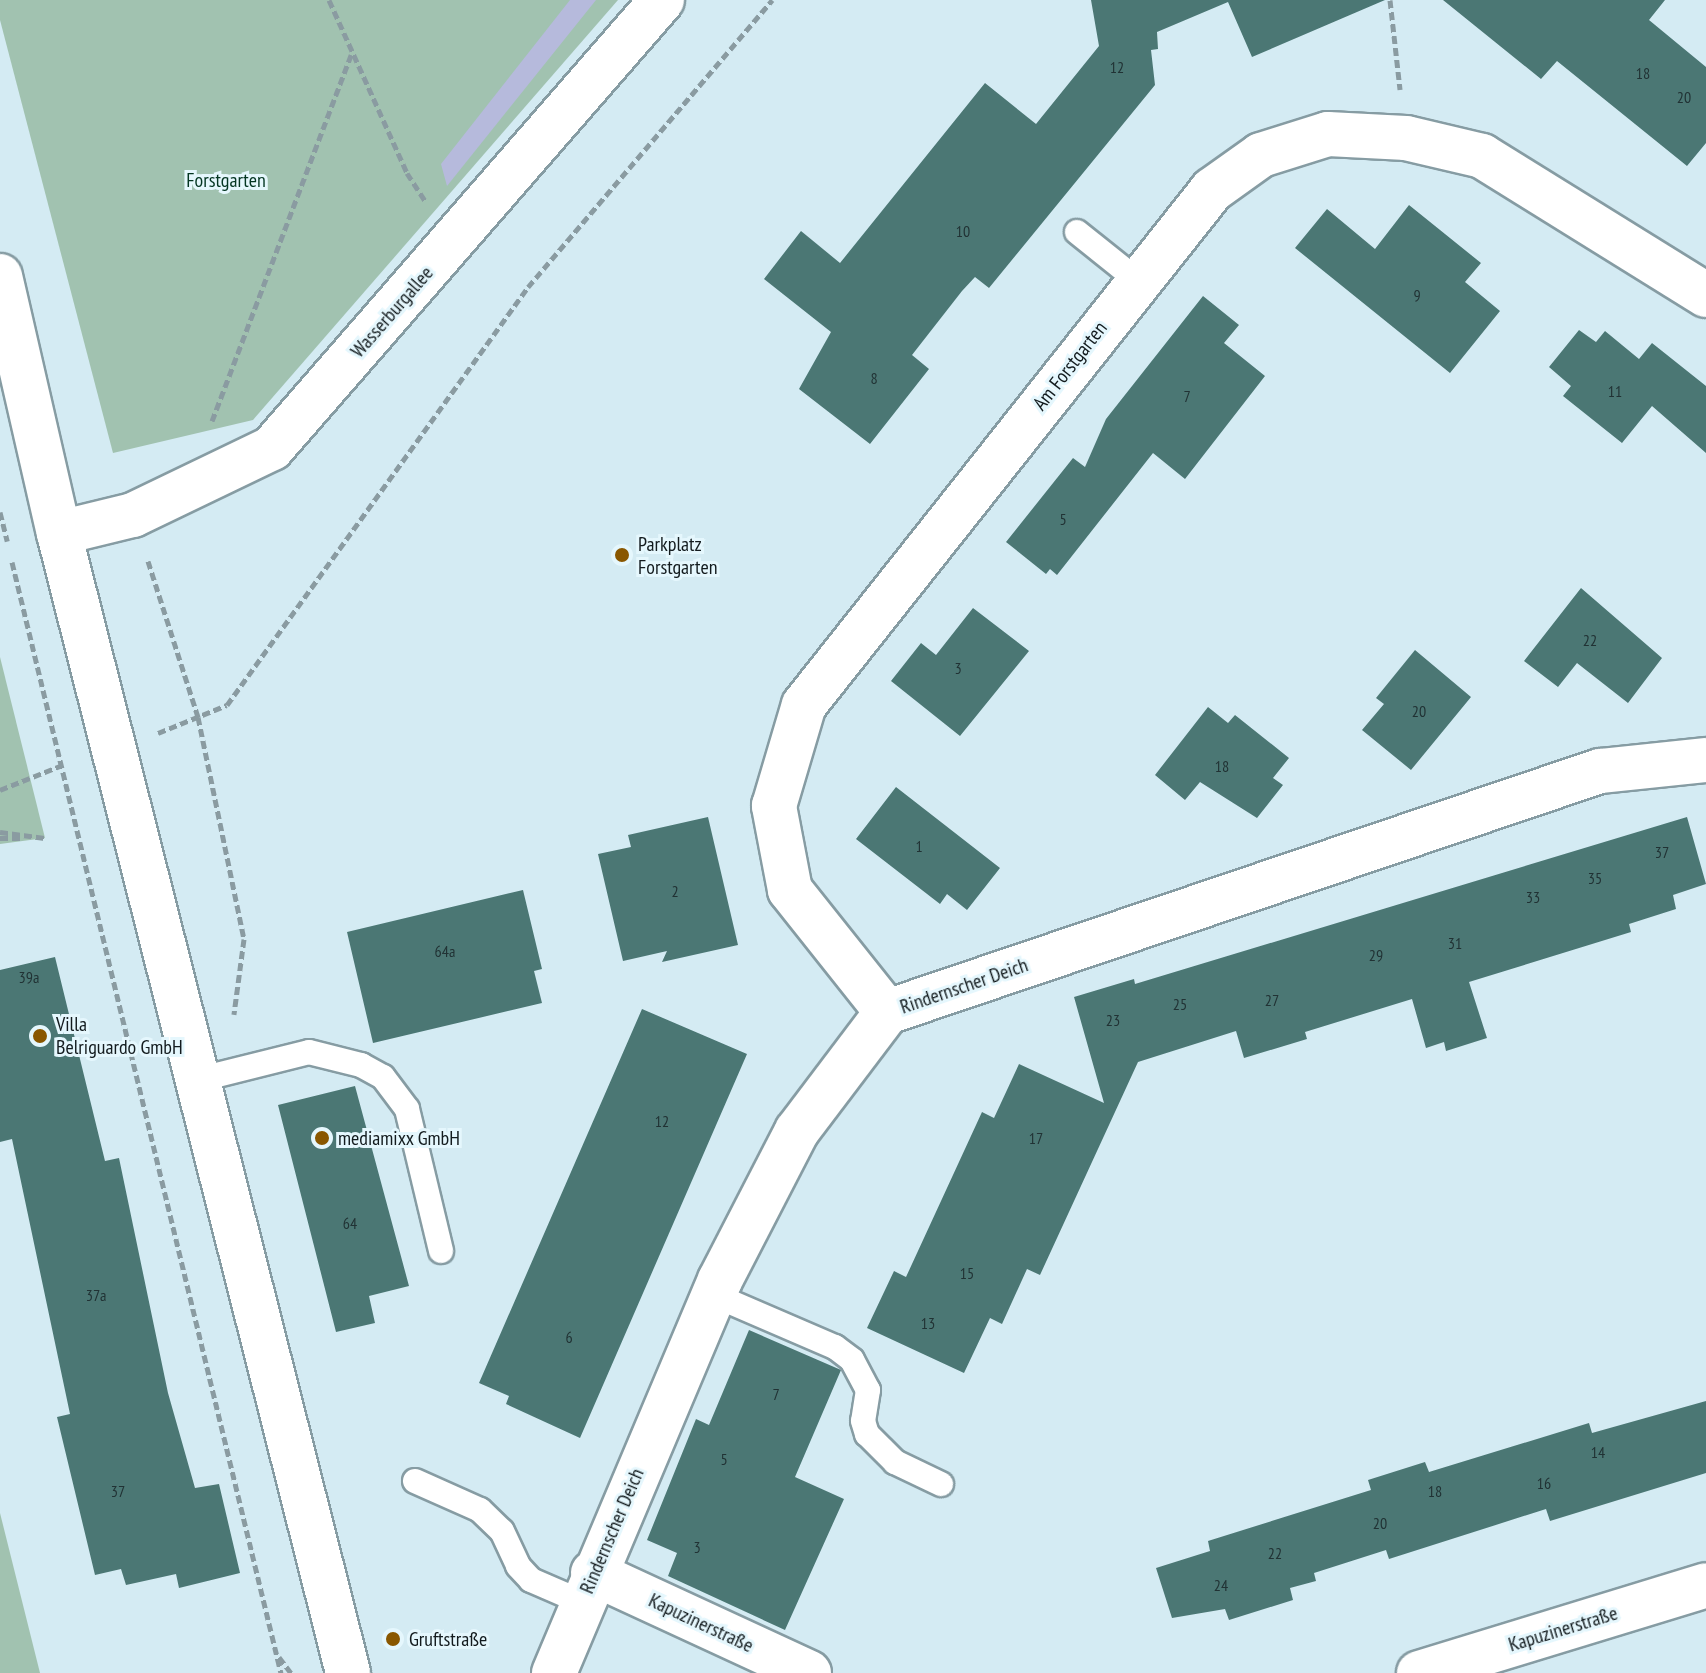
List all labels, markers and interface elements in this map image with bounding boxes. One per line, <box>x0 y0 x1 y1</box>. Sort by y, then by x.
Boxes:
house number: 12 <box>1110 57 1124 77</box>
house number: 18 <box>1636 63 1650 83</box>
house number: 20 <box>1677 87 1691 107</box>
park label: Forstgarten <box>186 168 266 192</box>
house number: 10 <box>956 221 970 241</box>
street label: Wasserburgallee <box>346 261 438 363</box>
house number: 9 <box>1413 285 1421 305</box>
street label: Am Forstgarten <box>1028 317 1112 415</box>
house number: 8 <box>870 368 878 388</box>
house number: 11 <box>1608 381 1622 401</box>
house number: 7 <box>1183 386 1191 406</box>
house number: 5 <box>1059 509 1067 529</box>
place label: Parkplatz Forstgarten <box>638 532 717 579</box>
marker: Parkplatz Forstgarten <box>613 546 631 564</box>
house number: 22 <box>1583 630 1597 650</box>
house number: 3 <box>954 658 962 678</box>
house number: 20 <box>1412 701 1426 721</box>
house number: 18 <box>1215 756 1229 776</box>
house number: 1 <box>915 836 923 856</box>
house number: 37 <box>1655 842 1669 862</box>
house number: 35 <box>1588 868 1602 888</box>
house number: 2 <box>671 881 679 901</box>
house number: 33 <box>1526 887 1540 907</box>
house number: 31 <box>1448 933 1462 953</box>
house number: 64a <box>435 941 455 961</box>
house number: 29 <box>1369 945 1383 965</box>
street label: Rindernscher Deich <box>897 953 1031 1019</box>
house number: 39a <box>19 967 39 987</box>
house number: 27 <box>1265 990 1279 1010</box>
house number: 25 <box>1173 994 1187 1014</box>
house number: 23 <box>1106 1010 1120 1030</box>
place label: Villa Belriguardo GmbH <box>56 1012 183 1059</box>
marker: Villa Belriguardo GmbH <box>31 1027 49 1045</box>
house number: 12 <box>655 1111 669 1131</box>
place label: mediamixx GmbH <box>338 1126 460 1150</box>
house number: 17 <box>1029 1128 1043 1148</box>
marker: mediamixx GmbH <box>313 1129 331 1147</box>
house number: 64 <box>343 1213 357 1233</box>
house number: 15 <box>960 1263 974 1283</box>
house number: 37a <box>86 1285 106 1305</box>
house number: 13 <box>921 1313 935 1333</box>
house number: 6 <box>565 1327 573 1347</box>
house number: 7 <box>772 1384 780 1404</box>
house number: 14 <box>1591 1442 1605 1462</box>
house number: 5 <box>720 1449 728 1469</box>
street label: Rindernscher Deich <box>575 1465 649 1597</box>
house number: 16 <box>1537 1473 1551 1493</box>
house number: 37 <box>111 1481 125 1501</box>
house number: 18 <box>1428 1481 1442 1501</box>
house number: 20 <box>1373 1513 1387 1533</box>
house number: 3 <box>693 1537 701 1557</box>
house number: 22 <box>1268 1543 1282 1563</box>
house number: 24 <box>1214 1575 1228 1595</box>
street label: Kapuzinerstraße <box>645 1588 757 1658</box>
street label: Kapuzinerstraße <box>1506 1601 1620 1657</box>
place label: Gruftstraße <box>409 1627 487 1651</box>
marker: Gruftstraße <box>384 1630 402 1648</box>

